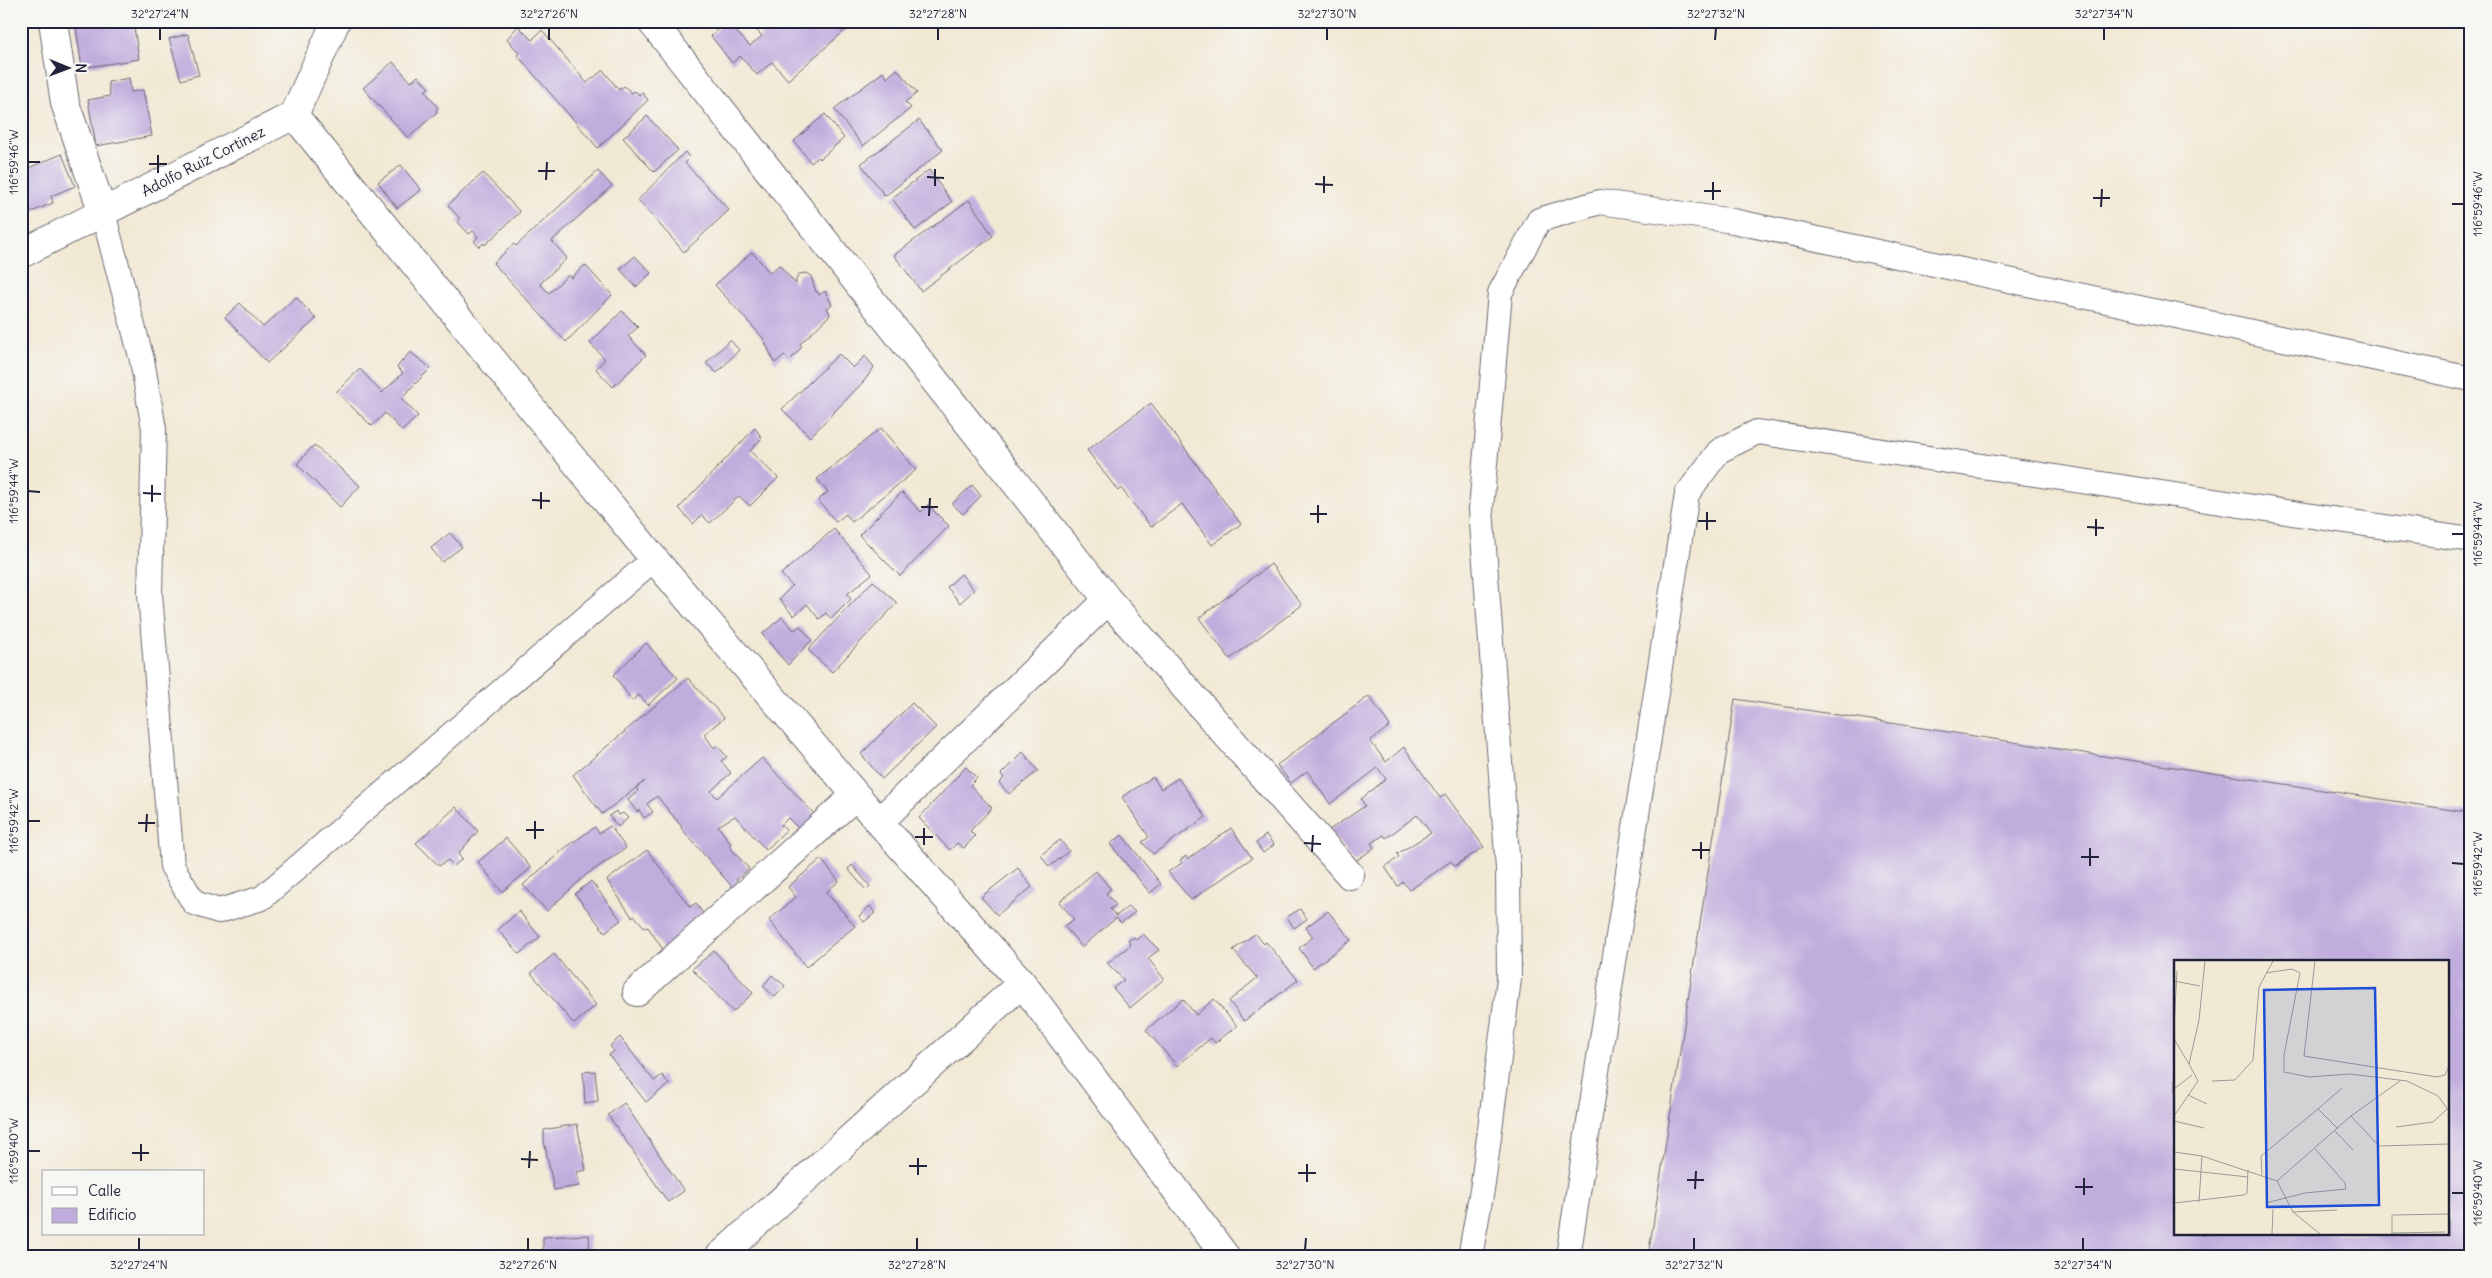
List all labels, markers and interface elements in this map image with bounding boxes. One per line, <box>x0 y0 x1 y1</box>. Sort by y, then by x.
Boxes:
text: 32°27'24"N <box>131 6 189 21</box>
text: 32°27'26"N <box>520 6 578 21</box>
text: 32°27'28"N <box>909 6 967 21</box>
text: 32°27'30"N <box>1297 6 1357 21</box>
text: 32°27'32"N <box>1687 6 1745 21</box>
text: 32°27'34"N <box>2075 6 2133 21</box>
north arrow <box>42 42 92 92</box>
text: N <box>72 63 90 73</box>
street label: Adolfo Ruiz Cortinez <box>138 122 268 200</box>
text: 116°59'46"W <box>6 129 21 195</box>
text: 116°59'46"W <box>2470 171 2485 237</box>
text: 116°59'44"W <box>6 458 21 524</box>
text: 116°59'44"W <box>2470 501 2485 567</box>
text: 116°59'42"W <box>6 789 21 853</box>
text: 116°59'42"W <box>2470 832 2485 896</box>
inset map <box>2174 960 2450 1236</box>
text: 116°59'40"W <box>6 1118 21 1184</box>
text: 116°59'40"W <box>2470 1160 2485 1226</box>
legend <box>42 1170 205 1236</box>
text: Calle <box>88 1181 121 1200</box>
text: Edificio <box>88 1205 136 1224</box>
text: 32°27'24"N <box>110 1257 168 1272</box>
text: 32°27'26"N <box>499 1257 557 1272</box>
text: 32°27'28"N <box>888 1257 946 1272</box>
text: 32°27'30"N <box>1275 1257 1335 1272</box>
text: 32°27'32"N <box>1665 1257 1723 1272</box>
text: 32°27'34"N <box>2054 1257 2112 1272</box>

